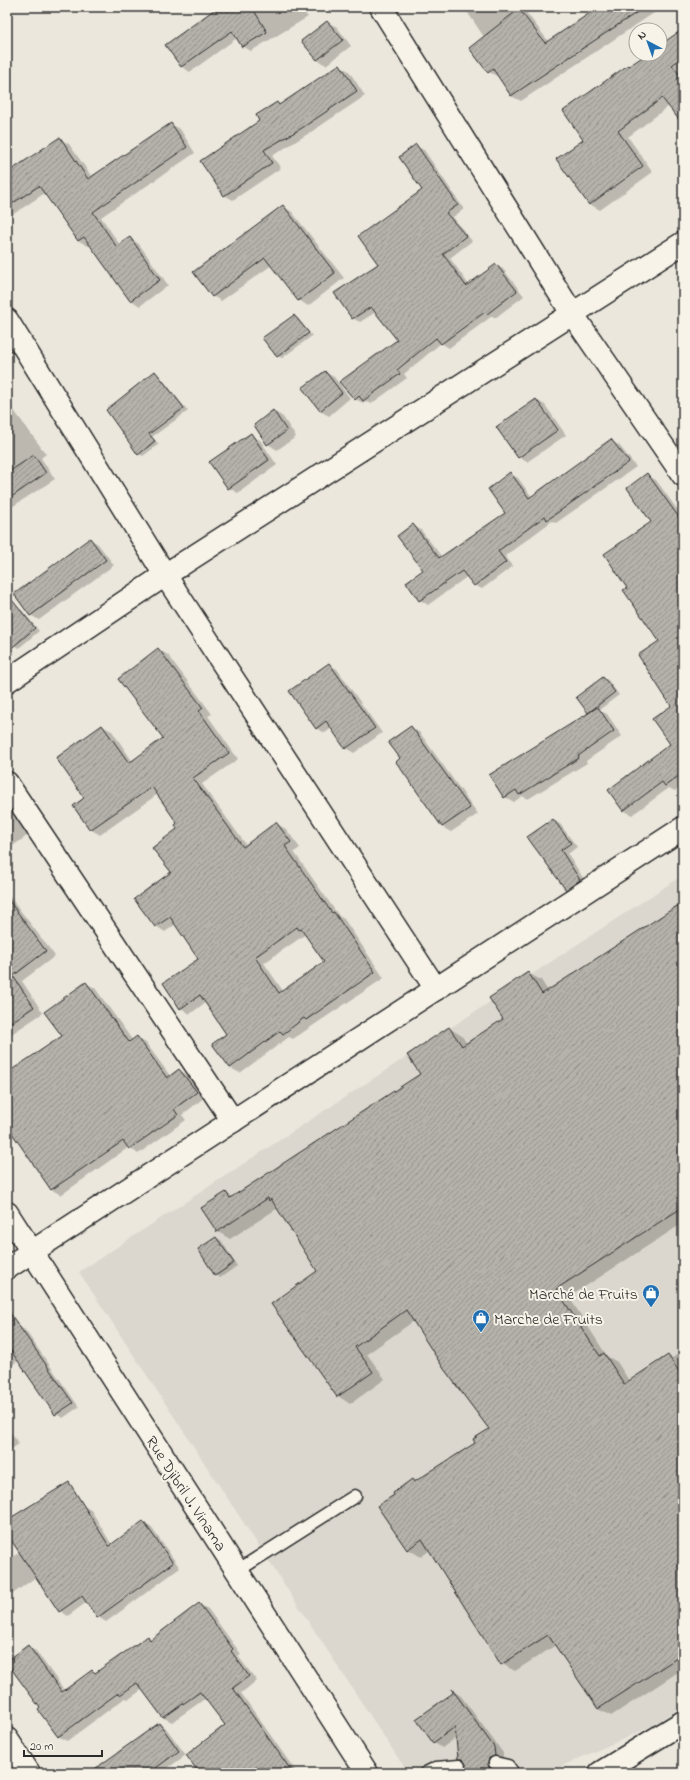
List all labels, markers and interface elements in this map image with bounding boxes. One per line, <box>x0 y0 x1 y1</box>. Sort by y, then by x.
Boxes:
north arrow <box>628 22 668 62</box>
text: N <box>634 27 650 44</box>
place label: Marché de Fruits <box>529 1283 638 1307</box>
shop icon: Marché de Fruits <box>641 1283 661 1308</box>
shop icon: Marche de Fruits <box>471 1308 491 1333</box>
place label: Marche de Fruits <box>494 1308 603 1332</box>
street label: Rue Djibril J. Vinama <box>139 1431 232 1557</box>
scale bar <box>24 1732 102 1758</box>
text: 20 m <box>30 1738 53 1756</box>

